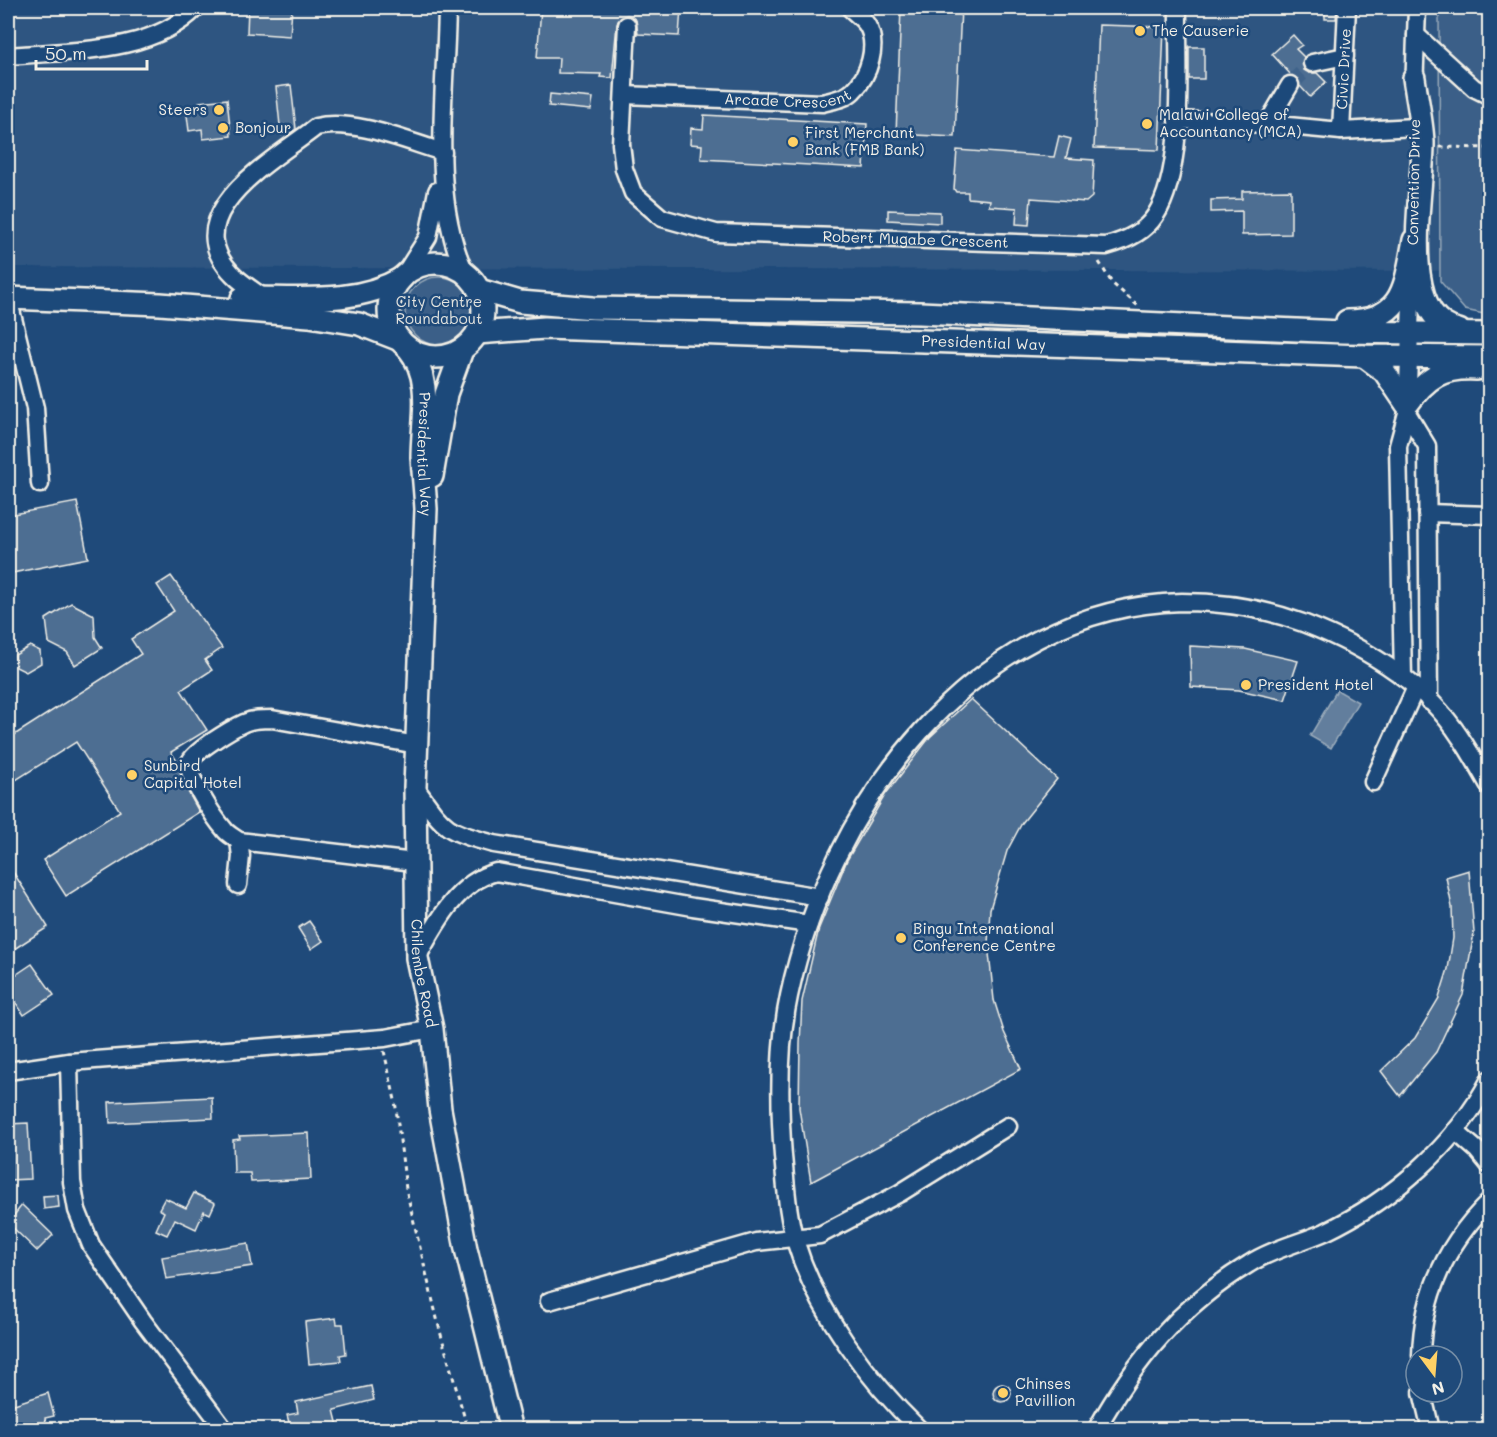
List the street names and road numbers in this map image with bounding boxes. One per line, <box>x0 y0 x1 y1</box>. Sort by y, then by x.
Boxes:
street label: Civic Drive <box>1331 28 1355 110</box>
street label: Arcade Crescent <box>724 84 854 113</box>
street label: Convention Drive <box>1402 119 1424 245</box>
street label: Robert Mugabe Crescent <box>822 226 1009 252</box>
street label: Presidential Way <box>921 330 1046 354</box>
street label: Presidential Way <box>413 392 437 517</box>
street label: Chilembe Road <box>408 919 442 1029</box>

